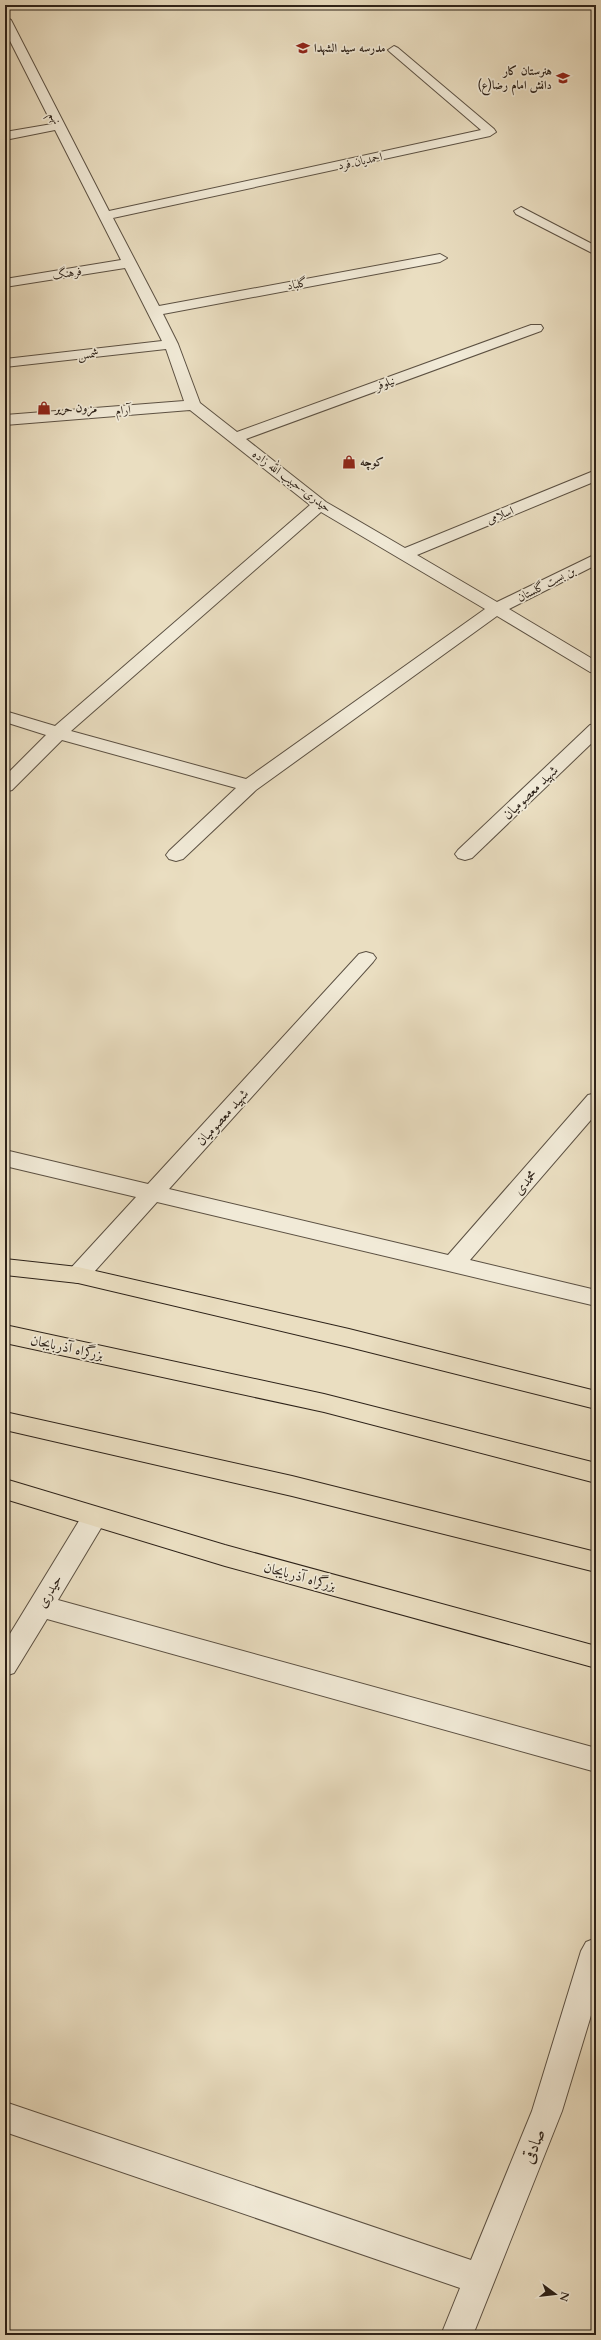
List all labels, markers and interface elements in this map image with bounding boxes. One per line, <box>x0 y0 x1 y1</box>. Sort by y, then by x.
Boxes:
school or university icon: مدرسه سید الشهدا <box>295 40 311 56</box>
place label: مدرسه سید الشهدا <box>314 40 386 56</box>
place label: هنرستان کار دانش امام رضا(ع) <box>477 63 552 96</box>
school or university icon: هنرستان کار دانش امام رضا(ع) <box>555 70 571 86</box>
street label: نهم <box>42 109 65 129</box>
street label: احمدیان فرد <box>336 148 384 174</box>
street label: فرهنگ <box>51 263 83 283</box>
street label: گلباد <box>285 274 309 294</box>
street label: شمس <box>76 345 100 364</box>
street label: نیلوفر <box>371 372 397 395</box>
shop icon: مزون حریر <box>36 400 52 416</box>
place label: مزون حریر <box>53 400 97 417</box>
street label: آرام <box>115 401 133 422</box>
street label: حیدری-حبیب الله زاده <box>249 444 336 516</box>
shop icon: کوچه <box>341 454 357 470</box>
place label: کوچه <box>360 454 384 471</box>
street label: اسلامی <box>484 502 516 528</box>
street label: بن بست گلستان <box>514 562 578 605</box>
street label: شهید معصومیان <box>498 761 562 824</box>
street label: شهید معصومیان <box>192 1085 253 1150</box>
street label: محمدی <box>509 1166 542 1199</box>
street label: بزرگراه آذربایجان <box>29 1330 106 1365</box>
street label: بزرگراه آذربایجان <box>262 1558 339 1595</box>
street label: حیدری <box>32 1571 67 1611</box>
street label: صادقی <box>516 2125 551 2167</box>
north arrow <box>535 2274 575 2314</box>
text: N <box>556 2290 573 2303</box>

